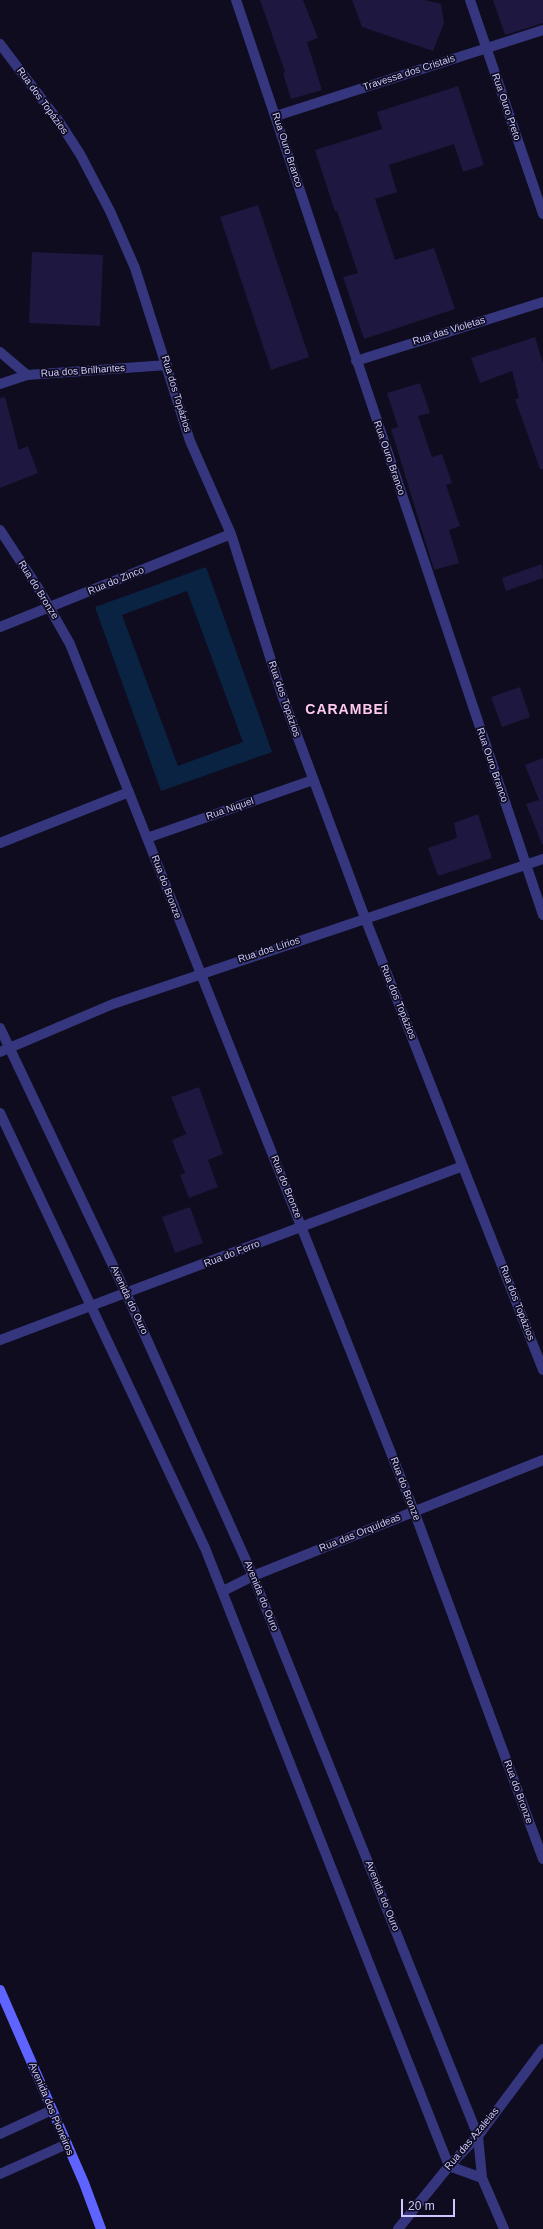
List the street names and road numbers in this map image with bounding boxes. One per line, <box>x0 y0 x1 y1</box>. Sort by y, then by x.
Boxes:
street label: Travessa dos Cristais <box>362 52 456 94</box>
street label: Rua dos Topázios <box>14 65 70 137</box>
street label: Rua Ouro Preto <box>489 72 523 142</box>
street label: Rua Ouro Branco <box>269 111 305 189</box>
street label: Rua das Violetas <box>411 314 487 348</box>
street label: Rua dos Topázios <box>159 354 193 434</box>
street label: Rua dos Brilhantes <box>40 362 126 380</box>
street label: Rua Ouro Branco <box>371 419 407 497</box>
street label: Rua do Bronze <box>15 559 61 621</box>
street label: Rua do Zinco <box>86 564 146 598</box>
street label: Rua dos Topázios <box>265 659 303 739</box>
street label: Rua Ouro Branco <box>474 726 510 804</box>
street label: Rua Niquel <box>205 795 255 823</box>
street label: Rua do Bronze <box>148 854 184 920</box>
street label: Rua dos Lírios <box>236 934 302 966</box>
street label: Rua dos Topázios <box>378 963 418 1041</box>
street label: Rua do Bronze <box>268 1154 304 1220</box>
street label: Rua do Ferro <box>202 1238 262 1270</box>
street label: Avenida do Ouro <box>108 1264 150 1336</box>
street label: Rua dos Topázios <box>497 1264 537 1342</box>
street label: Rua do Bronze <box>387 1456 423 1522</box>
street label: Rua das Orquídeas <box>318 1511 402 1555</box>
street label: Avenida do Ouro <box>241 1559 281 1633</box>
street label: Rua do Bronze <box>501 1759 535 1825</box>
street label: Avenida do Ouro <box>362 1859 402 1933</box>
street label: Avenida dos Pioneiros <box>26 2061 76 2157</box>
street label: Rua das Azaleias <box>442 2105 502 2173</box>

